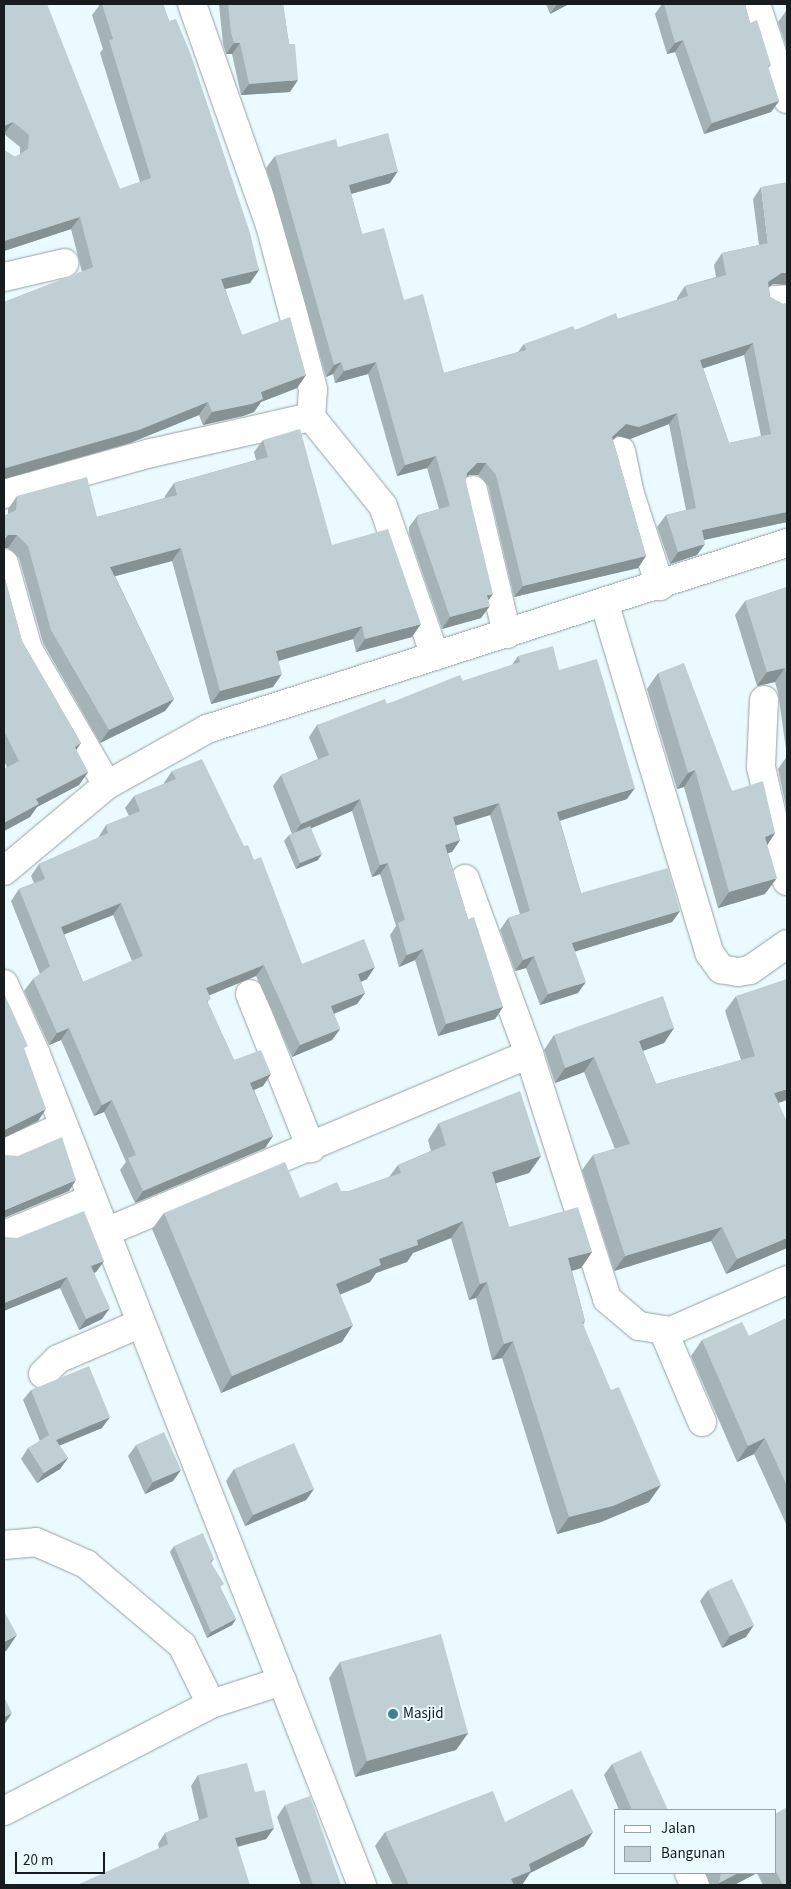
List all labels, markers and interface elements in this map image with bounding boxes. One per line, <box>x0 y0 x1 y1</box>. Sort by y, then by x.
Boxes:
place label: Masjid <box>403 1705 443 1723</box>
marker: Masjid <box>387 1708 399 1720</box>
legend <box>614 1809 776 1874</box>
text: Jalan <box>661 1818 695 1839</box>
scale bar <box>18 1842 108 1874</box>
text: Bangunan <box>661 1843 725 1864</box>
text: 20 m <box>23 1850 53 1871</box>

